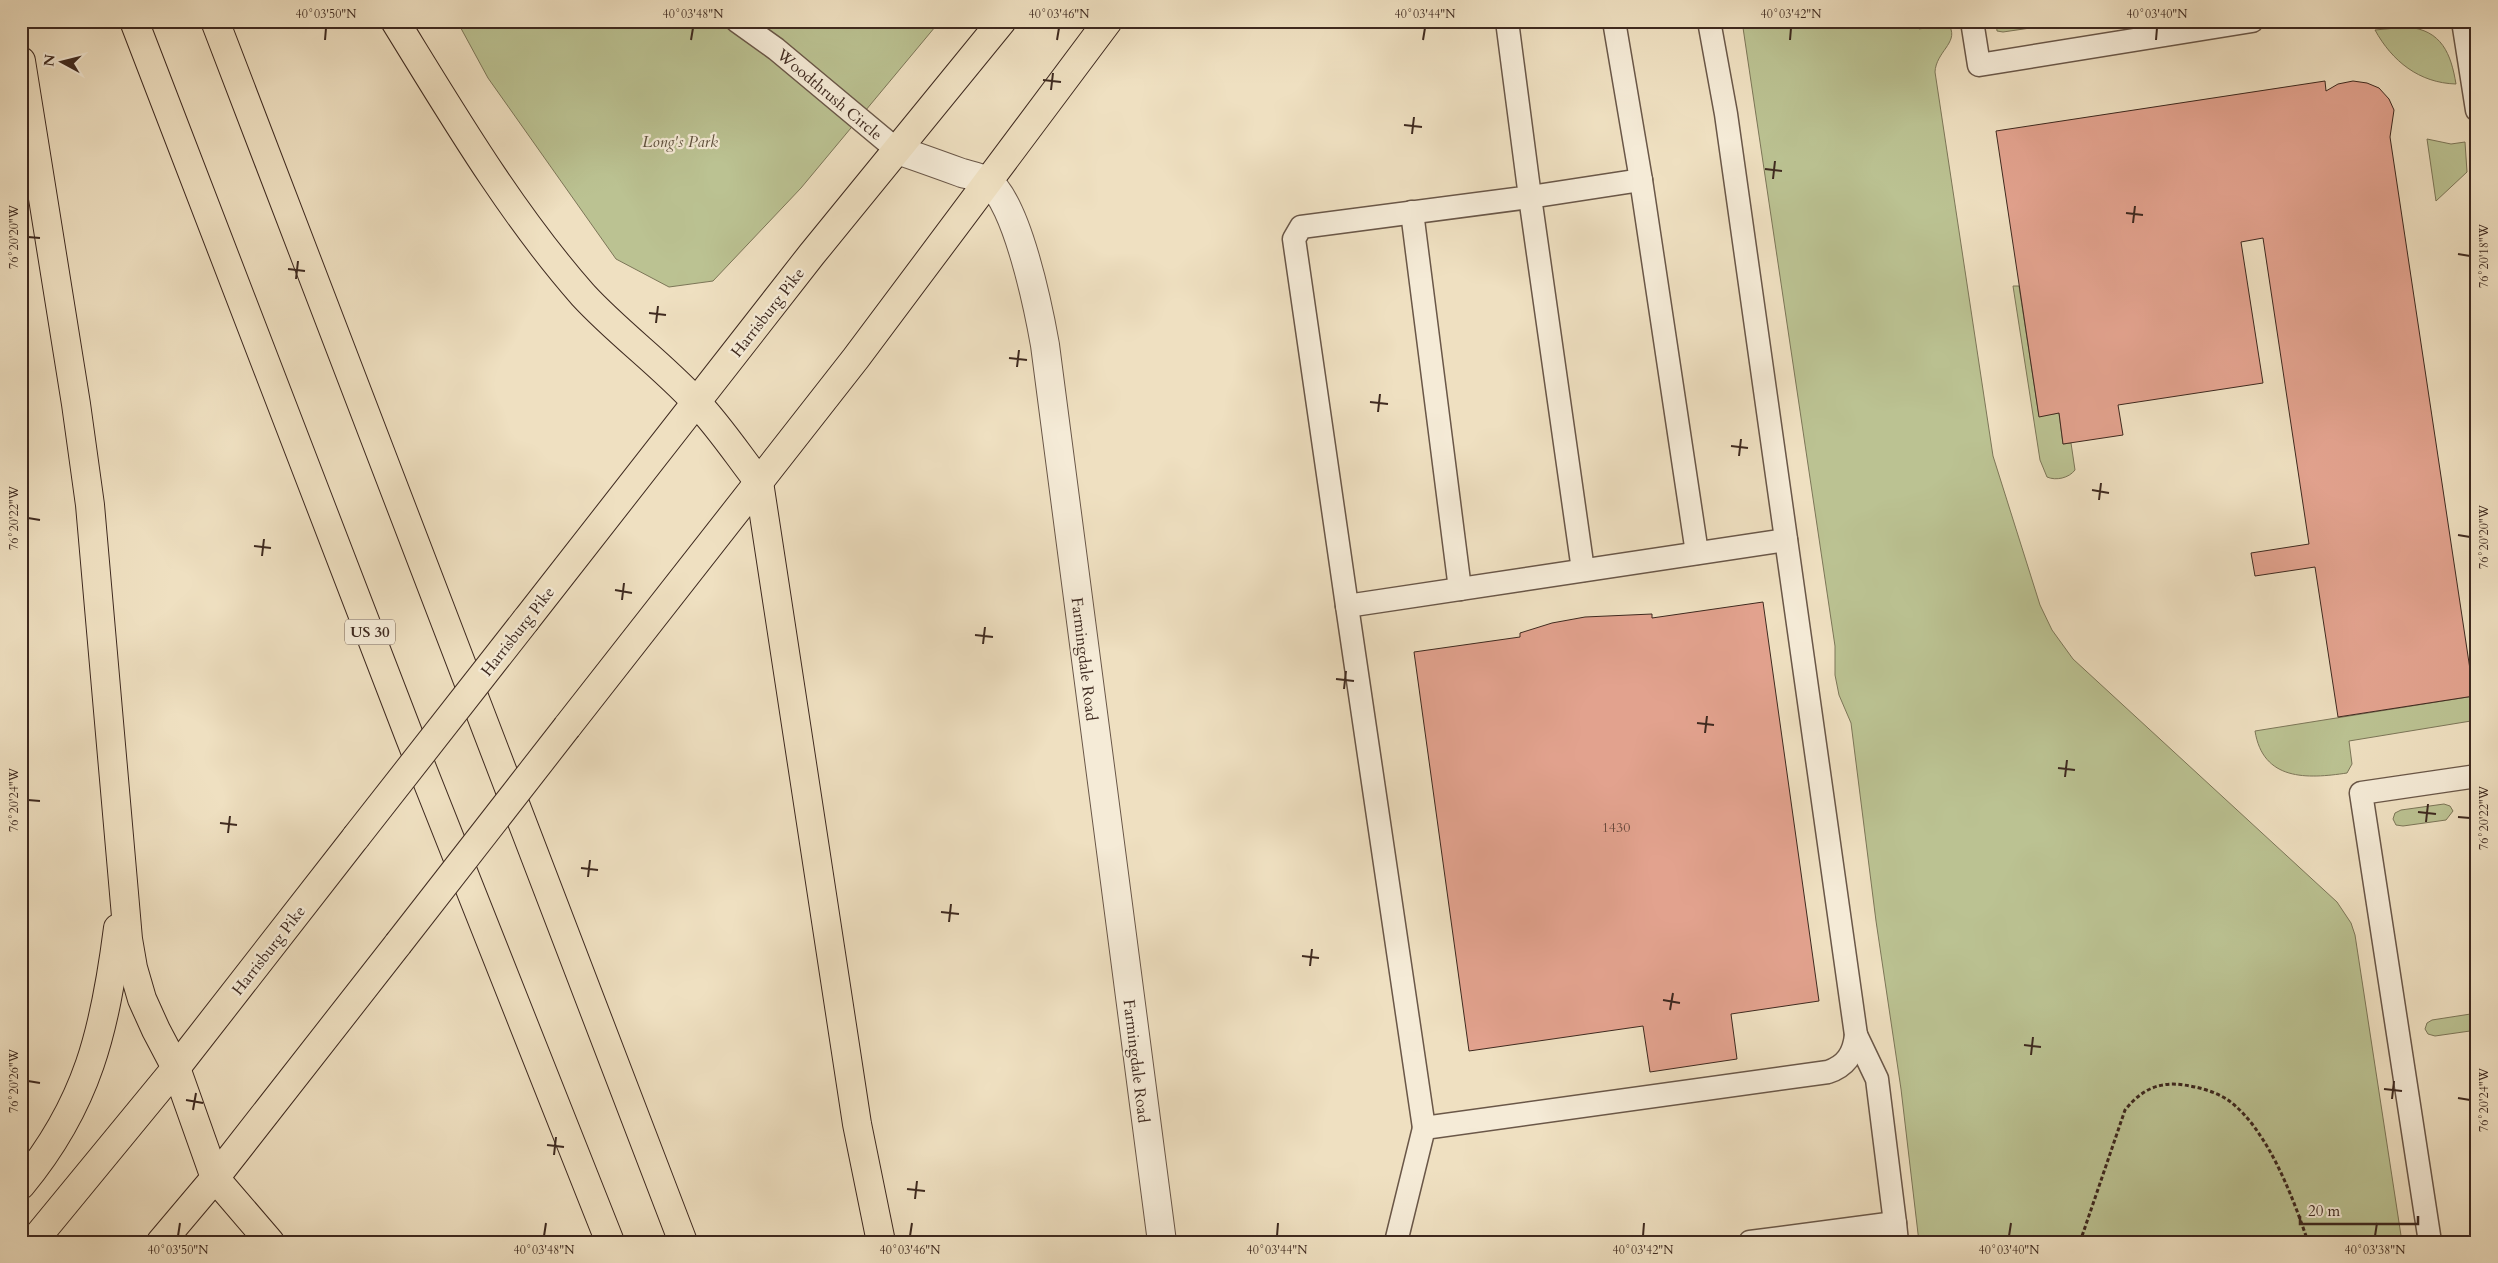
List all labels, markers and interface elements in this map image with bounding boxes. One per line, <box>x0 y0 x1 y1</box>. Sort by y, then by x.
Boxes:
text: 40°03'50"N <box>296 6 357 22</box>
text: 40°03'48"N <box>663 6 724 22</box>
text: 40°03'46"N <box>1029 6 1090 22</box>
text: 40°03'44"N <box>1395 6 1456 22</box>
text: 40°03'42"N <box>1761 6 1822 22</box>
text: 40°03'40"N <box>2127 6 2188 22</box>
north arrow <box>38 38 88 88</box>
street label: Woodthrush Circle <box>771 43 887 145</box>
text: N <box>39 53 60 68</box>
park label: Long's Park <box>642 131 718 153</box>
text: 76°20'20"W <box>6 204 22 269</box>
text: 76°20'18"W <box>2476 223 2492 288</box>
street label: Harrisburg Pike <box>726 263 810 362</box>
text: 76°20'22"W <box>6 485 22 550</box>
text: 76°20'20"W <box>2476 504 2492 569</box>
street label: Harrisburg Pike <box>476 582 560 681</box>
street label: Farmingdale Road <box>1066 596 1103 723</box>
road number: US 30 <box>345 620 395 644</box>
text: 76°20'24"W <box>6 767 22 832</box>
text: 76°20'22"W <box>2476 785 2492 850</box>
house number: 1430 <box>1602 818 1630 837</box>
street label: Harrisburg Pike <box>227 901 311 1000</box>
street label: Farmingdale Road <box>1118 998 1155 1125</box>
text: 76°20'26"W <box>6 1048 22 1113</box>
text: 76°20'24"W <box>2476 1067 2492 1132</box>
scale bar <box>2300 1193 2418 1225</box>
text: 20 m <box>2308 1201 2340 1221</box>
text: 40°03'50"N <box>148 1242 209 1258</box>
text: 40°03'48"N <box>514 1242 575 1258</box>
text: 40°03'46"N <box>880 1242 941 1258</box>
text: 40°03'44"N <box>1247 1242 1308 1258</box>
text: 40°03'42"N <box>1613 1242 1674 1258</box>
text: 40°03'40"N <box>1979 1242 2040 1258</box>
text: 40°03'38"N <box>2345 1242 2406 1258</box>

